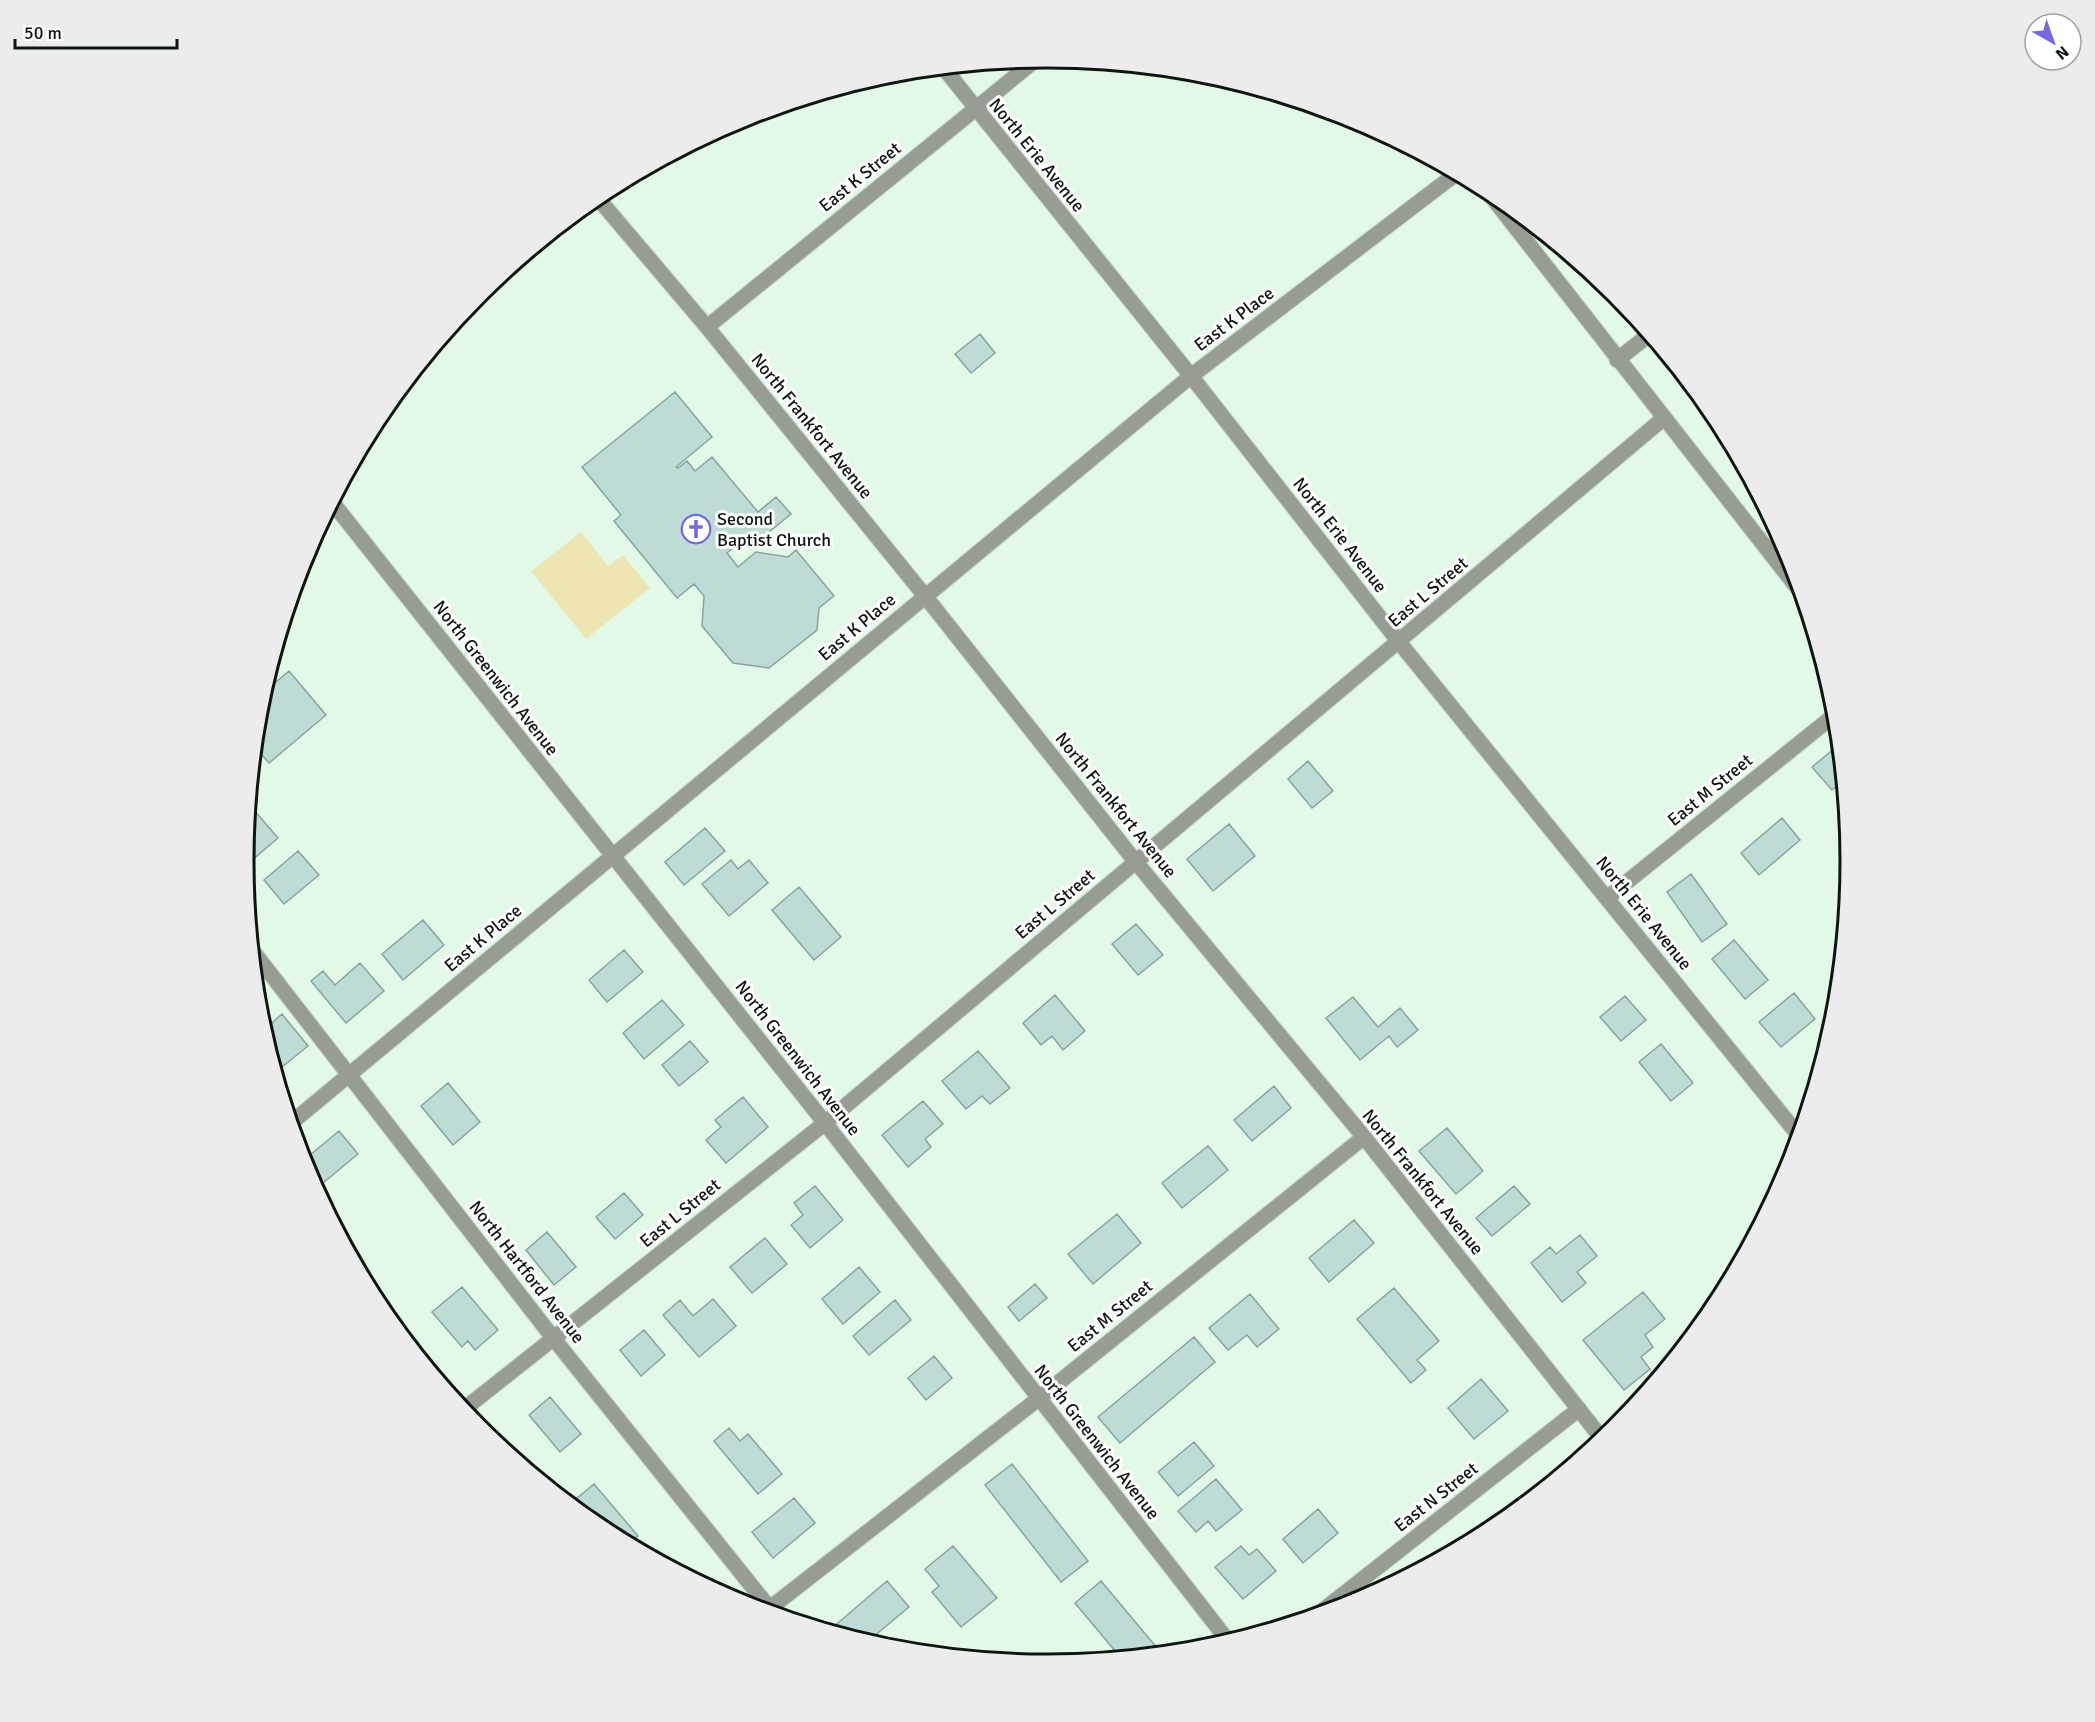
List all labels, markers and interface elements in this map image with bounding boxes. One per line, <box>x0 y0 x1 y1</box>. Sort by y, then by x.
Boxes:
scale bar <box>15 12 177 50</box>
north arrow <box>2023 12 2083 72</box>
text: 50 m <box>24 22 62 44</box>
text: N <box>2051 41 2073 64</box>
street label: North Erie Avenue <box>984 94 1090 216</box>
street label: East K Street <box>815 137 905 217</box>
street label: East K Place <box>1190 282 1278 356</box>
street label: North Frankfort Avenue <box>747 349 877 503</box>
street label: North Erie Avenue <box>1288 473 1392 597</box>
place label: Second Baptist Church <box>717 508 831 551</box>
church icon: Second Baptist Church <box>680 513 712 545</box>
street label: East L Street <box>1384 552 1472 632</box>
street label: East K Place <box>814 588 900 666</box>
street label: North Greenwich Avenue <box>429 596 563 760</box>
street label: North Frankfort Avenue <box>1051 728 1181 882</box>
street label: East M Street <box>1663 749 1757 831</box>
street label: North Erie Avenue <box>1591 852 1697 974</box>
street label: East L Street <box>1011 864 1099 944</box>
street label: East K Place <box>440 899 526 977</box>
street label: North Greenwich Avenue <box>731 976 865 1140</box>
street label: North Frankfort Avenue <box>1358 1105 1488 1259</box>
street label: East L Street <box>635 1174 725 1252</box>
street label: North Hartford Avenue <box>464 1196 590 1348</box>
street label: East M Street <box>1063 1275 1157 1357</box>
street label: North Greenwich Avenue <box>1030 1360 1164 1524</box>
street label: East N Street <box>1390 1457 1482 1537</box>

